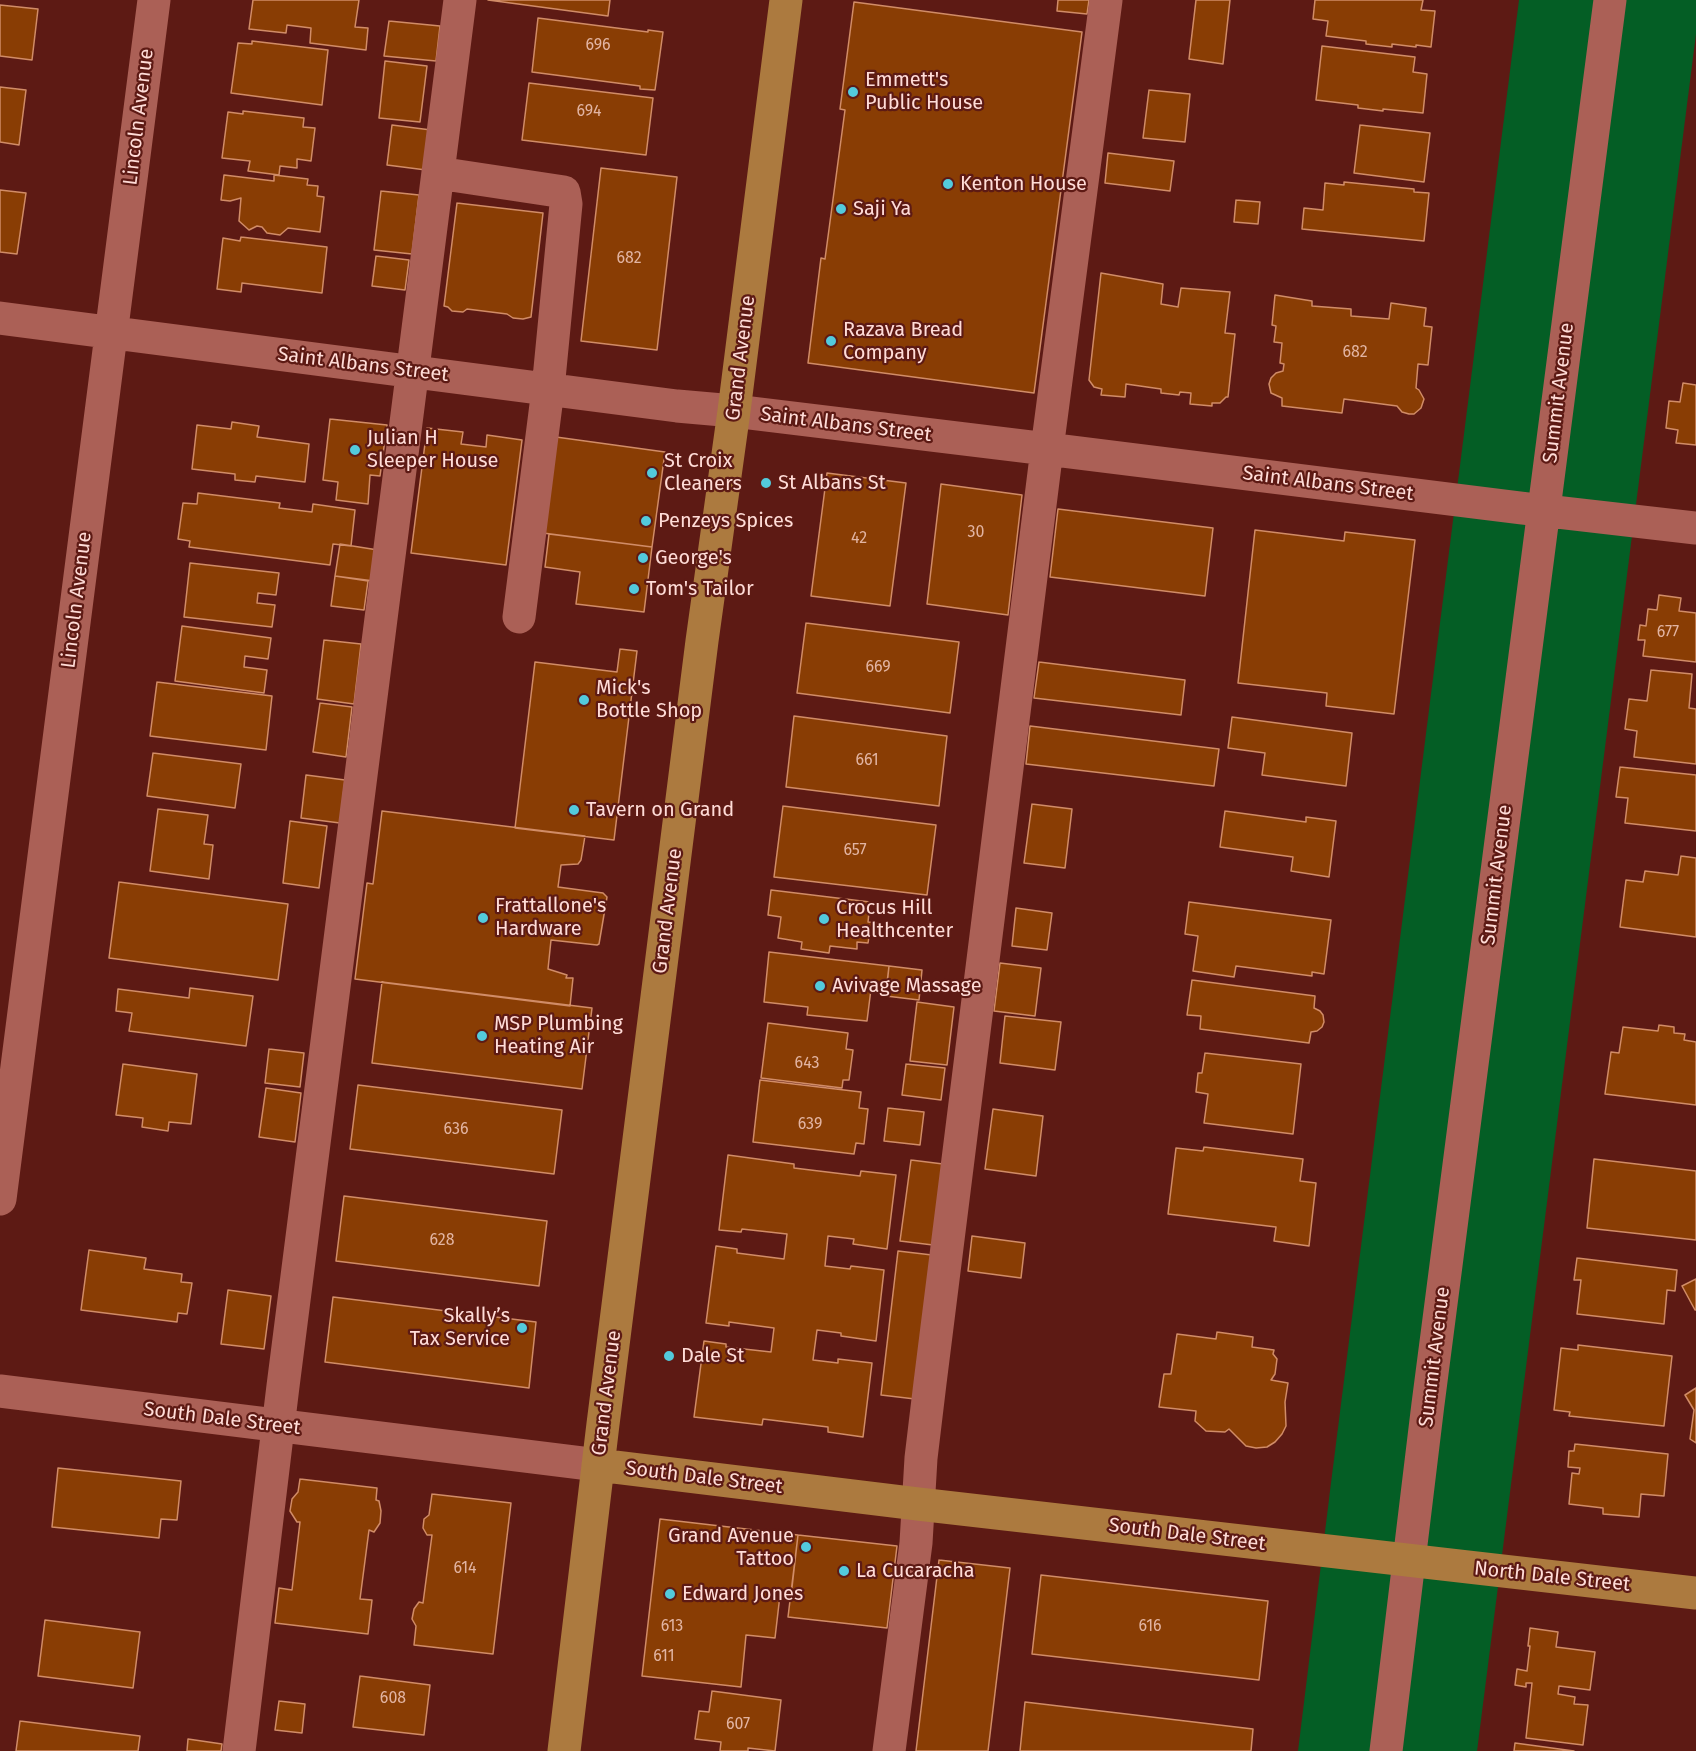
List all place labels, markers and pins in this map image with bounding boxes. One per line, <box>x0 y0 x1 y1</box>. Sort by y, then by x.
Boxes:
place label: Emmett's Public House <box>865 68 983 115</box>
marker: Emmett's Public House <box>846 85 860 99</box>
place label: Kenton House <box>960 172 1087 196</box>
marker: Kenton House <box>941 177 955 191</box>
place label: Saji Ya <box>853 197 911 221</box>
marker: Saji Ya <box>834 202 848 216</box>
place label: Razava Bread Company <box>843 318 963 365</box>
marker: Razava Bread Company <box>824 334 838 348</box>
place label: Julian H Sleeper House <box>367 426 498 473</box>
marker: Julian H Sleeper House <box>348 443 362 457</box>
place label: St Croix Cleaners <box>664 449 742 496</box>
marker: St Croix Cleaners <box>645 466 659 480</box>
place label: St Albans St <box>778 471 886 495</box>
marker: St Albans St <box>759 476 773 490</box>
place label: Penzeys Spices <box>658 509 793 533</box>
marker: Penzeys Spices <box>639 514 653 528</box>
place label: George's <box>655 546 732 570</box>
marker: George's <box>636 551 650 565</box>
place label: Tom's Tailor <box>646 577 754 601</box>
marker: Tom's Tailor <box>627 582 641 596</box>
place label: Mick's Bottle Shop <box>596 676 702 723</box>
marker: Mick's Bottle Shop <box>577 693 591 707</box>
place label: Tavern on Grand <box>586 798 734 822</box>
marker: Tavern on Grand <box>567 803 581 817</box>
place label: Frattallone's Hardware <box>495 894 606 941</box>
place label: Crocus Hill Healthcenter <box>836 896 953 943</box>
marker: Frattallone's Hardware <box>476 911 490 925</box>
marker: Crocus Hill Healthcenter <box>817 912 831 926</box>
place label: Avivage Massage <box>832 974 982 998</box>
marker: Avivage Massage <box>813 979 827 993</box>
place label: MSP Plumbing Heating Air <box>494 1012 623 1059</box>
marker: MSP Plumbing Heating Air <box>475 1029 489 1043</box>
place label: Skally’s Tax Service <box>410 1304 510 1351</box>
marker: Skally’s Tax Service <box>515 1321 529 1335</box>
place label: Dale St <box>681 1344 744 1368</box>
marker: Dale St <box>662 1349 676 1363</box>
place label: Grand Avenue Tattoo <box>668 1524 794 1571</box>
marker: Grand Avenue Tattoo <box>799 1540 813 1554</box>
place label: La Cucaracha <box>856 1559 975 1583</box>
marker: La Cucaracha <box>837 1564 851 1578</box>
place label: Edward Jones <box>682 1582 803 1606</box>
marker: Edward Jones <box>663 1587 677 1601</box>

